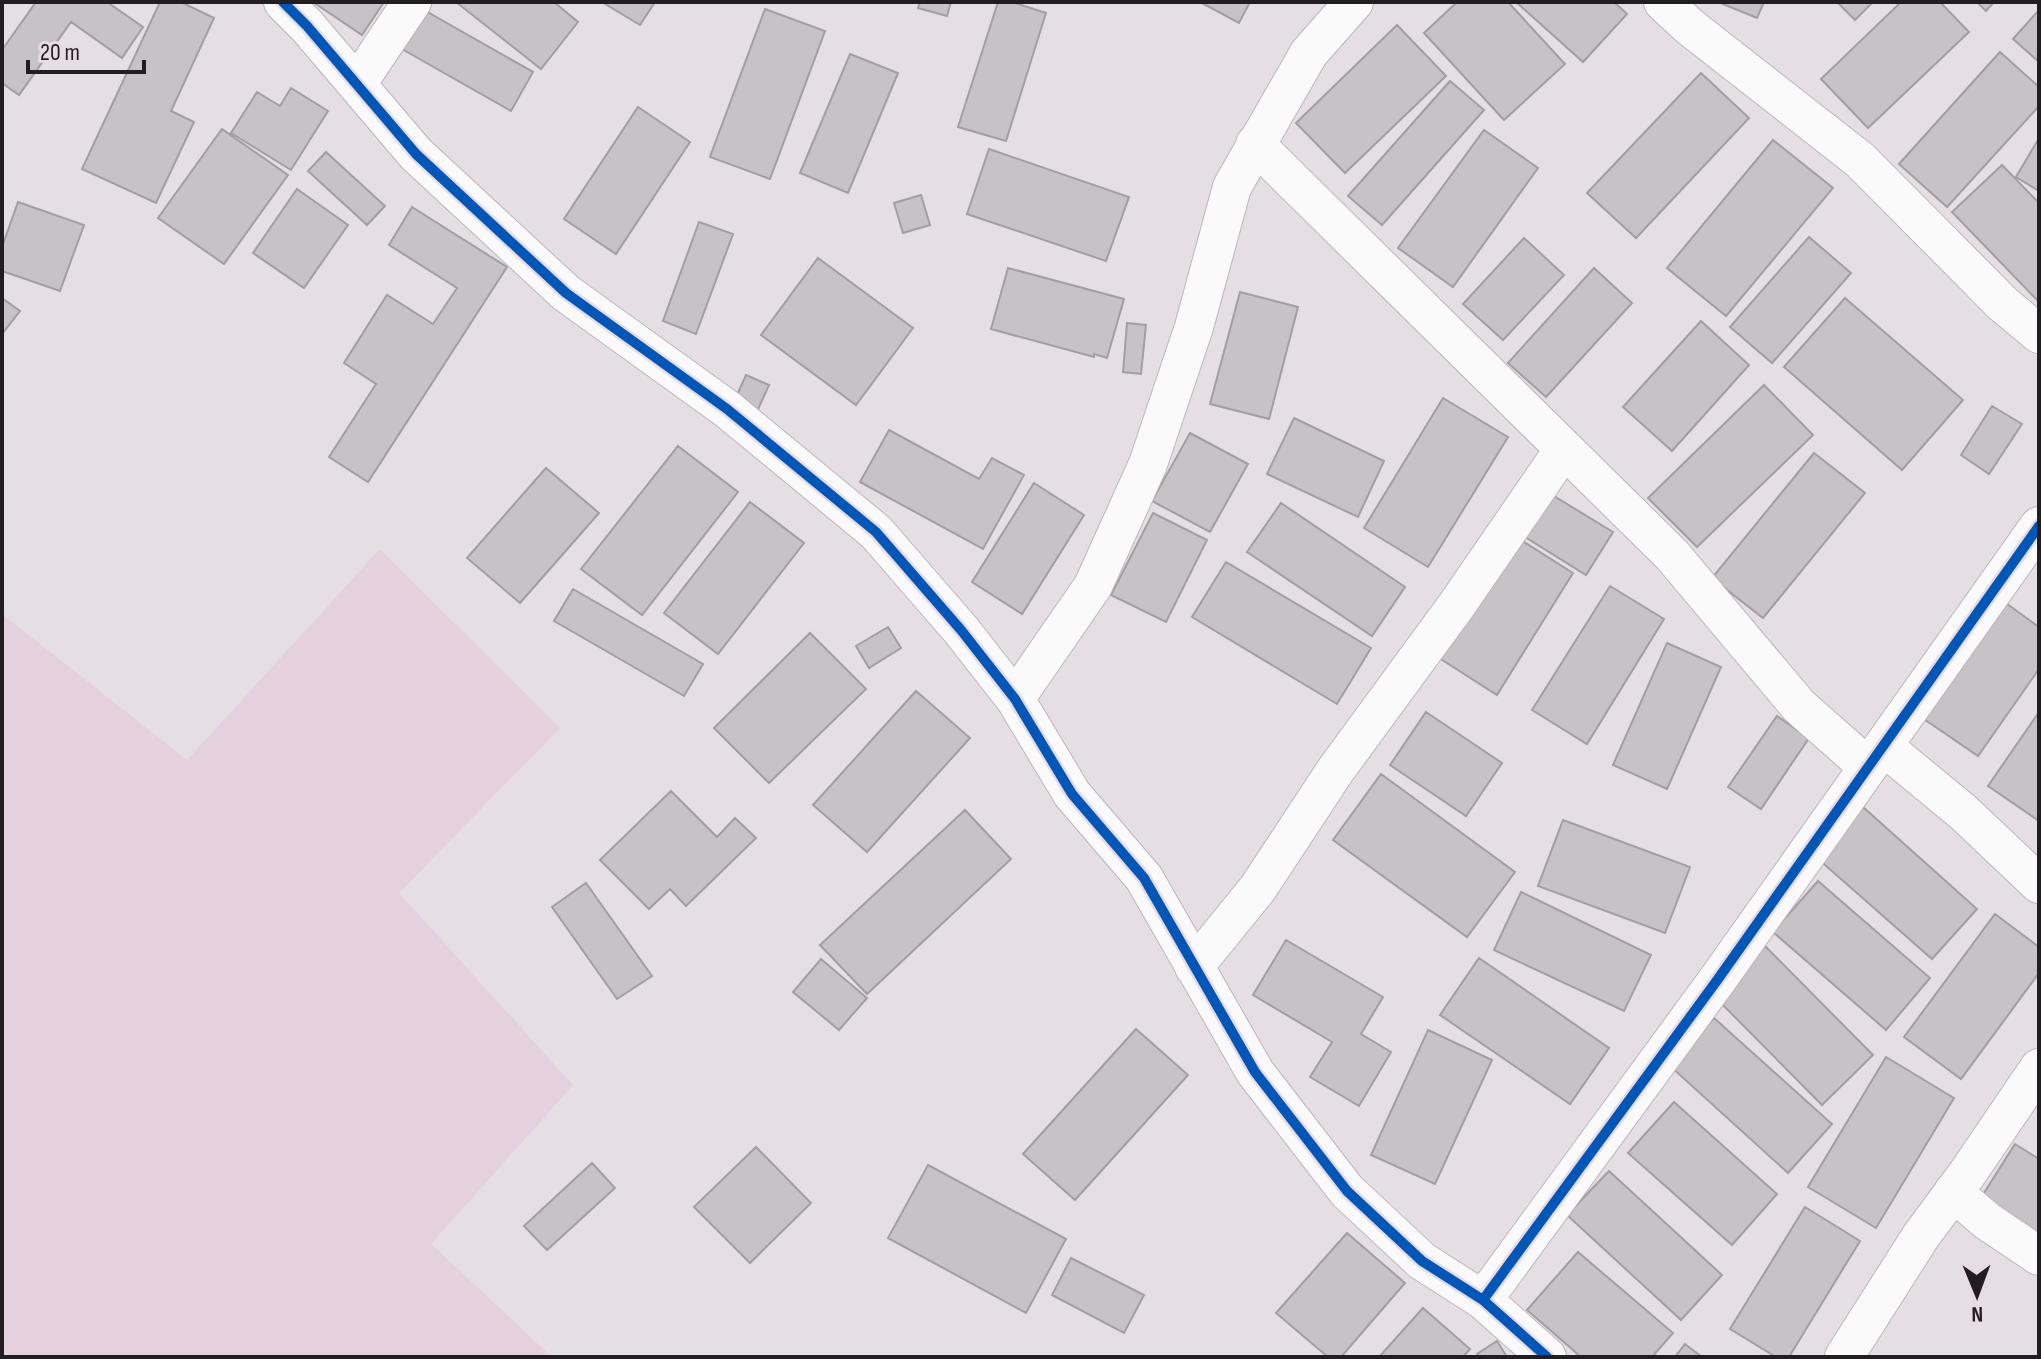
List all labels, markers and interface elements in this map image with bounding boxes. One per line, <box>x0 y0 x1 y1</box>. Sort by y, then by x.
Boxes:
scale bar <box>28 24 144 74</box>
text: 20 m <box>40 38 80 67</box>
north arrow <box>1937 1255 2017 1335</box>
text: N <box>1971 1300 1983 1327</box>

